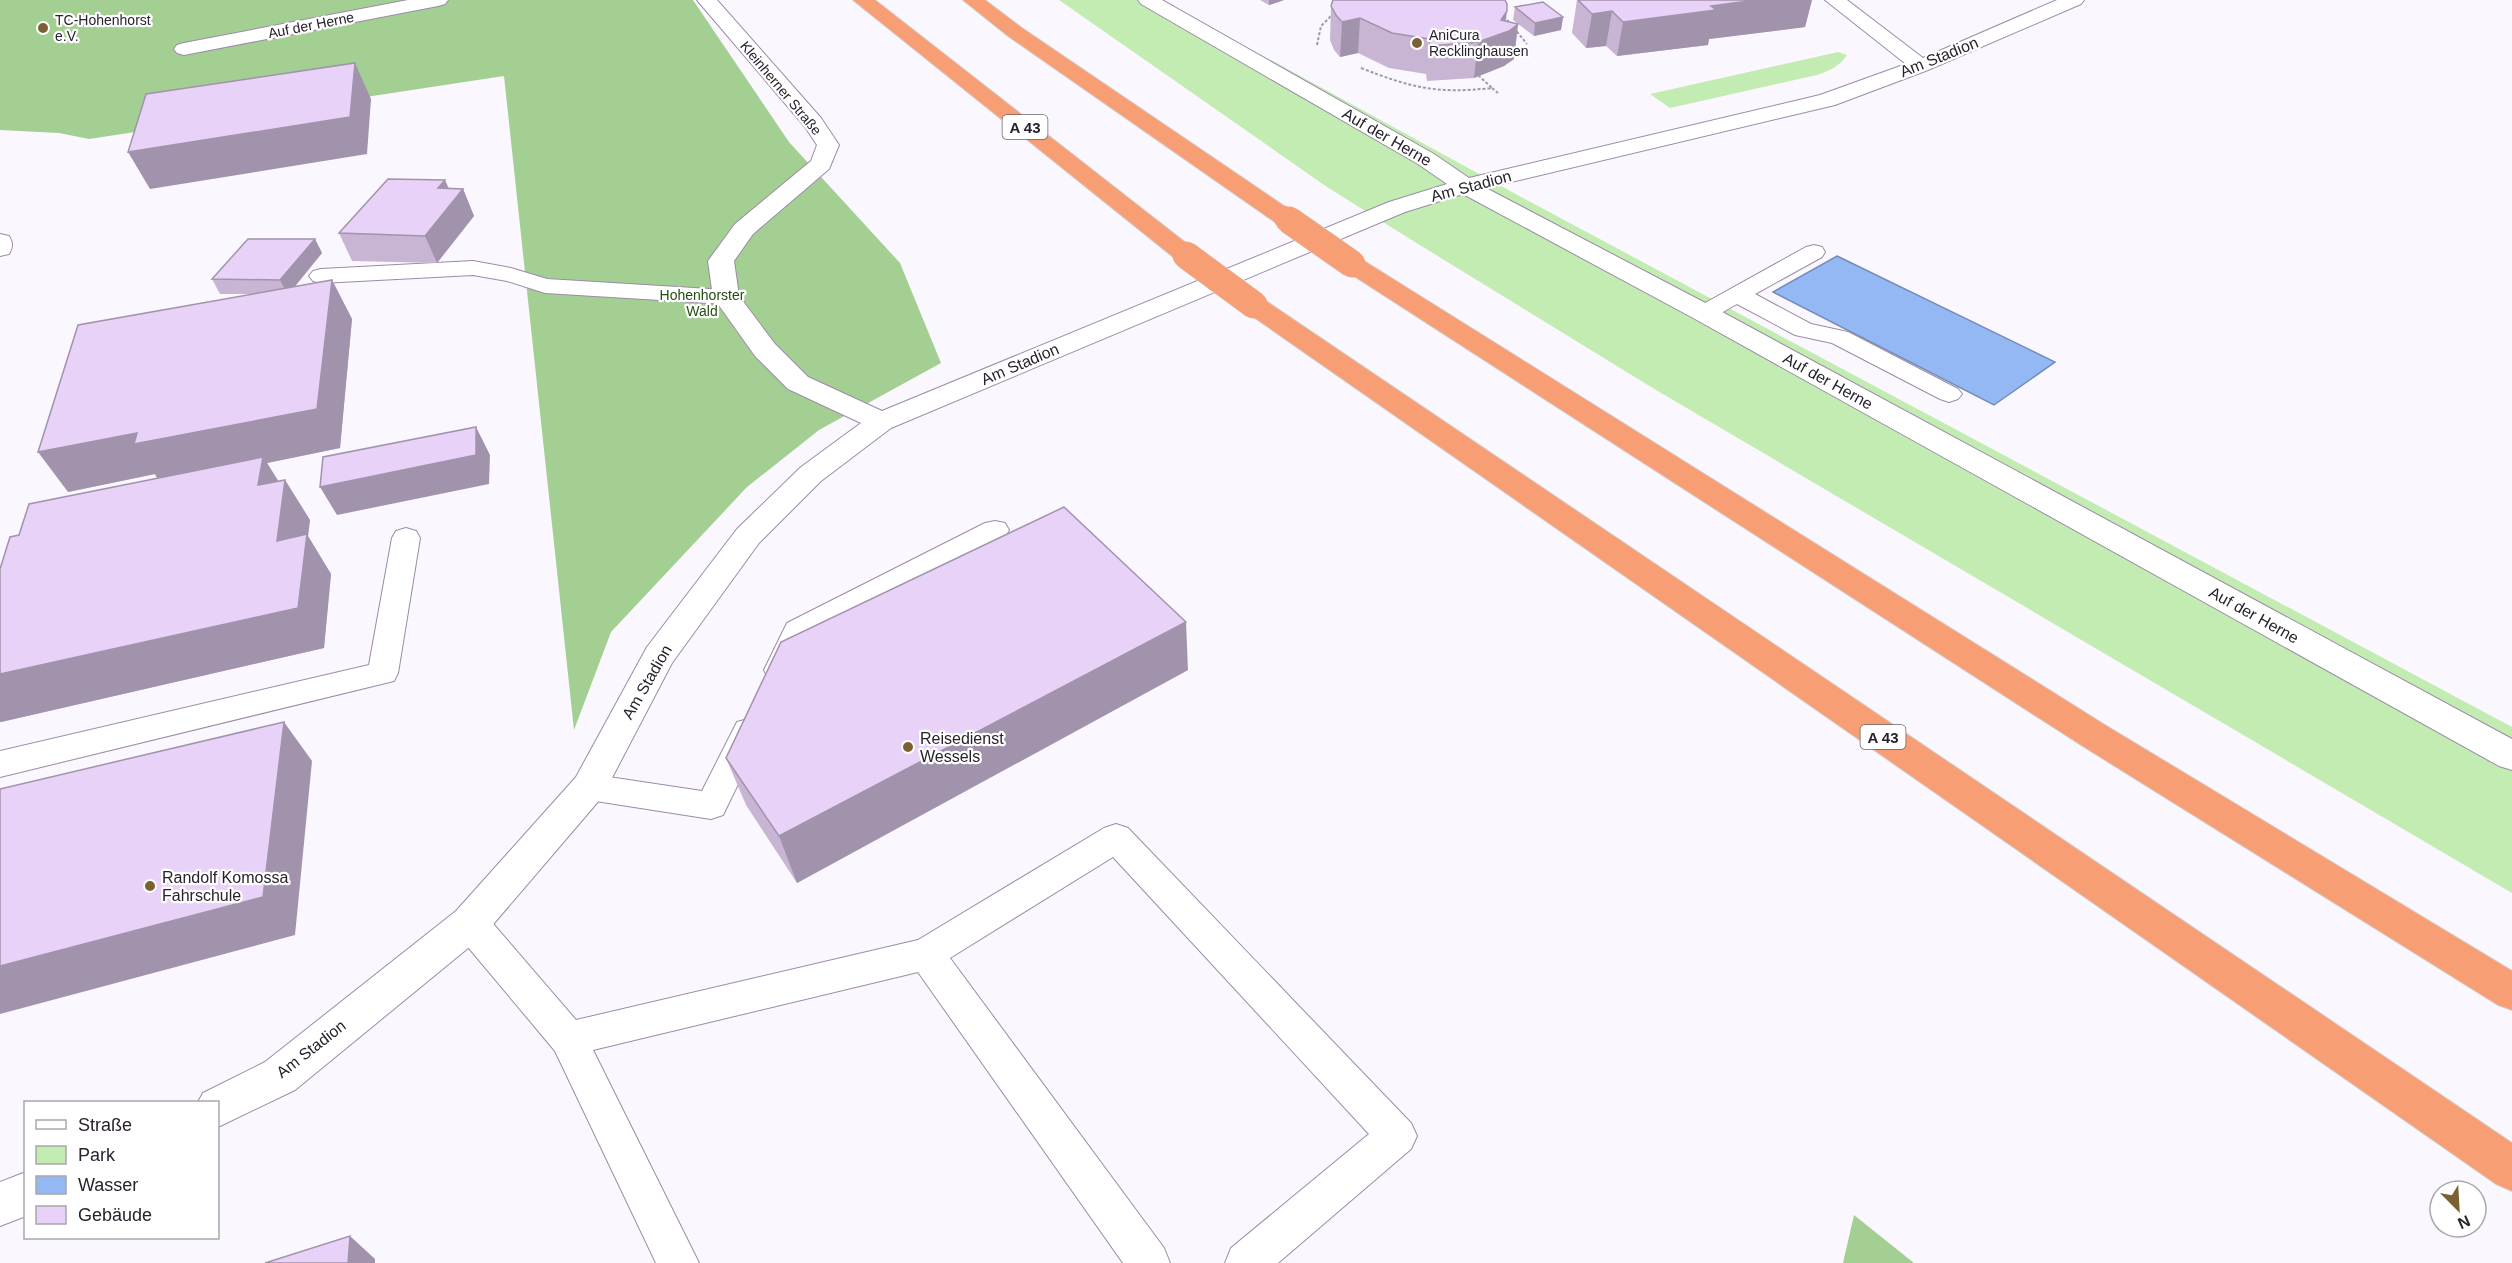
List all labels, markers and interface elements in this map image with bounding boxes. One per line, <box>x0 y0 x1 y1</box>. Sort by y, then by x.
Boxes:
street label: Auf der Herne <box>267 9 356 41</box>
place label: TC-Hohenhorst e.V. <box>55 12 151 44</box>
marker: TC-Hohenhorst e.V. <box>36 21 50 35</box>
place label: AniCura Recklinghausen <box>1429 27 1529 59</box>
street label: Am Stadion <box>1897 34 1981 80</box>
marker: AniCura Recklinghausen <box>1410 36 1424 50</box>
street label: Kleinherner Straße <box>737 38 825 138</box>
street label: Auf der Herne <box>1340 105 1434 169</box>
road number: A 43 <box>1002 115 1048 139</box>
street label: Am Stadion <box>1429 167 1513 205</box>
park label: Hohenhorster Wald <box>660 287 745 319</box>
street label: Am Stadion <box>979 340 1061 388</box>
street label: Auf der Herne <box>1780 349 1876 413</box>
street label: Auf der Herne <box>2206 583 2302 647</box>
street label: Am Stadion <box>619 642 675 722</box>
road number: A 43 <box>1860 725 1906 749</box>
place label: Reisedienst Wessels <box>920 730 1004 765</box>
marker: Reisedienst Wessels <box>901 740 915 754</box>
place label: Randolf Komossa Fahrschule <box>162 869 288 904</box>
marker: Randolf Komossa Fahrschule <box>143 879 157 893</box>
street label: Am Stadion <box>273 1017 349 1081</box>
legend <box>24 1101 219 1239</box>
text: Straße <box>78 1115 132 1135</box>
text: Park <box>78 1145 116 1165</box>
text: Wasser <box>78 1175 138 1195</box>
north arrow <box>2428 1179 2488 1239</box>
text: Gebäude <box>78 1205 152 1225</box>
text: N <box>2455 1212 2473 1232</box>

